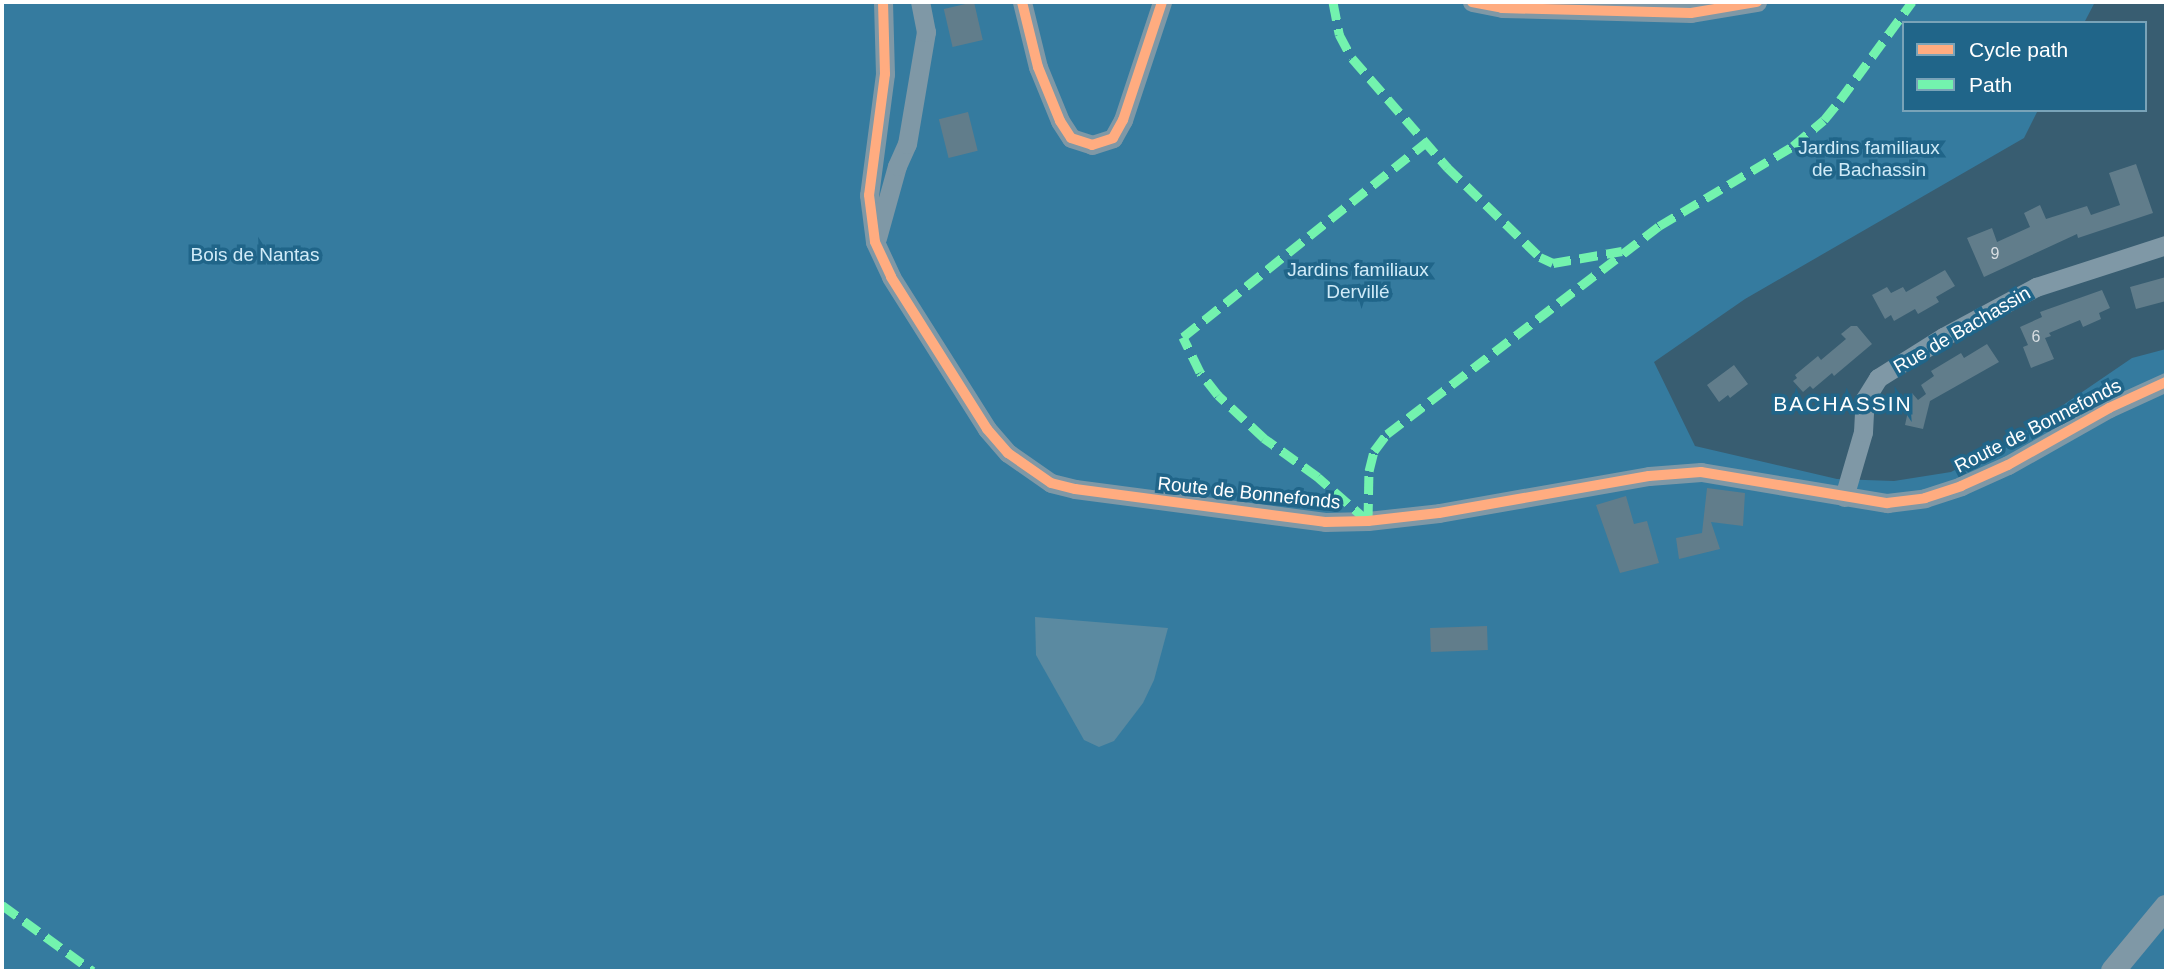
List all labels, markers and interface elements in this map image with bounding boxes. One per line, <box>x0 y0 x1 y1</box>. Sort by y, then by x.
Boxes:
legend <box>1902 21 2147 112</box>
text: Cycle path <box>1969 38 2068 61</box>
text: Path <box>1969 73 2012 96</box>
park label: Jardins familiaux de Bachassin <box>1798 137 1940 181</box>
park label: Bois de Nantas <box>191 244 319 266</box>
house number: 9 <box>1991 244 1999 264</box>
park label: Jardins familiaux Dervillé <box>1287 259 1429 303</box>
street label: Rue de Bachassin <box>1890 282 2034 378</box>
house number: 6 <box>2032 327 2040 347</box>
street label: Route de Bonnefonds <box>1951 374 2125 478</box>
district label: BACHASSIN <box>1774 391 1912 417</box>
street label: Route de Bonnefonds <box>1156 472 1342 514</box>

